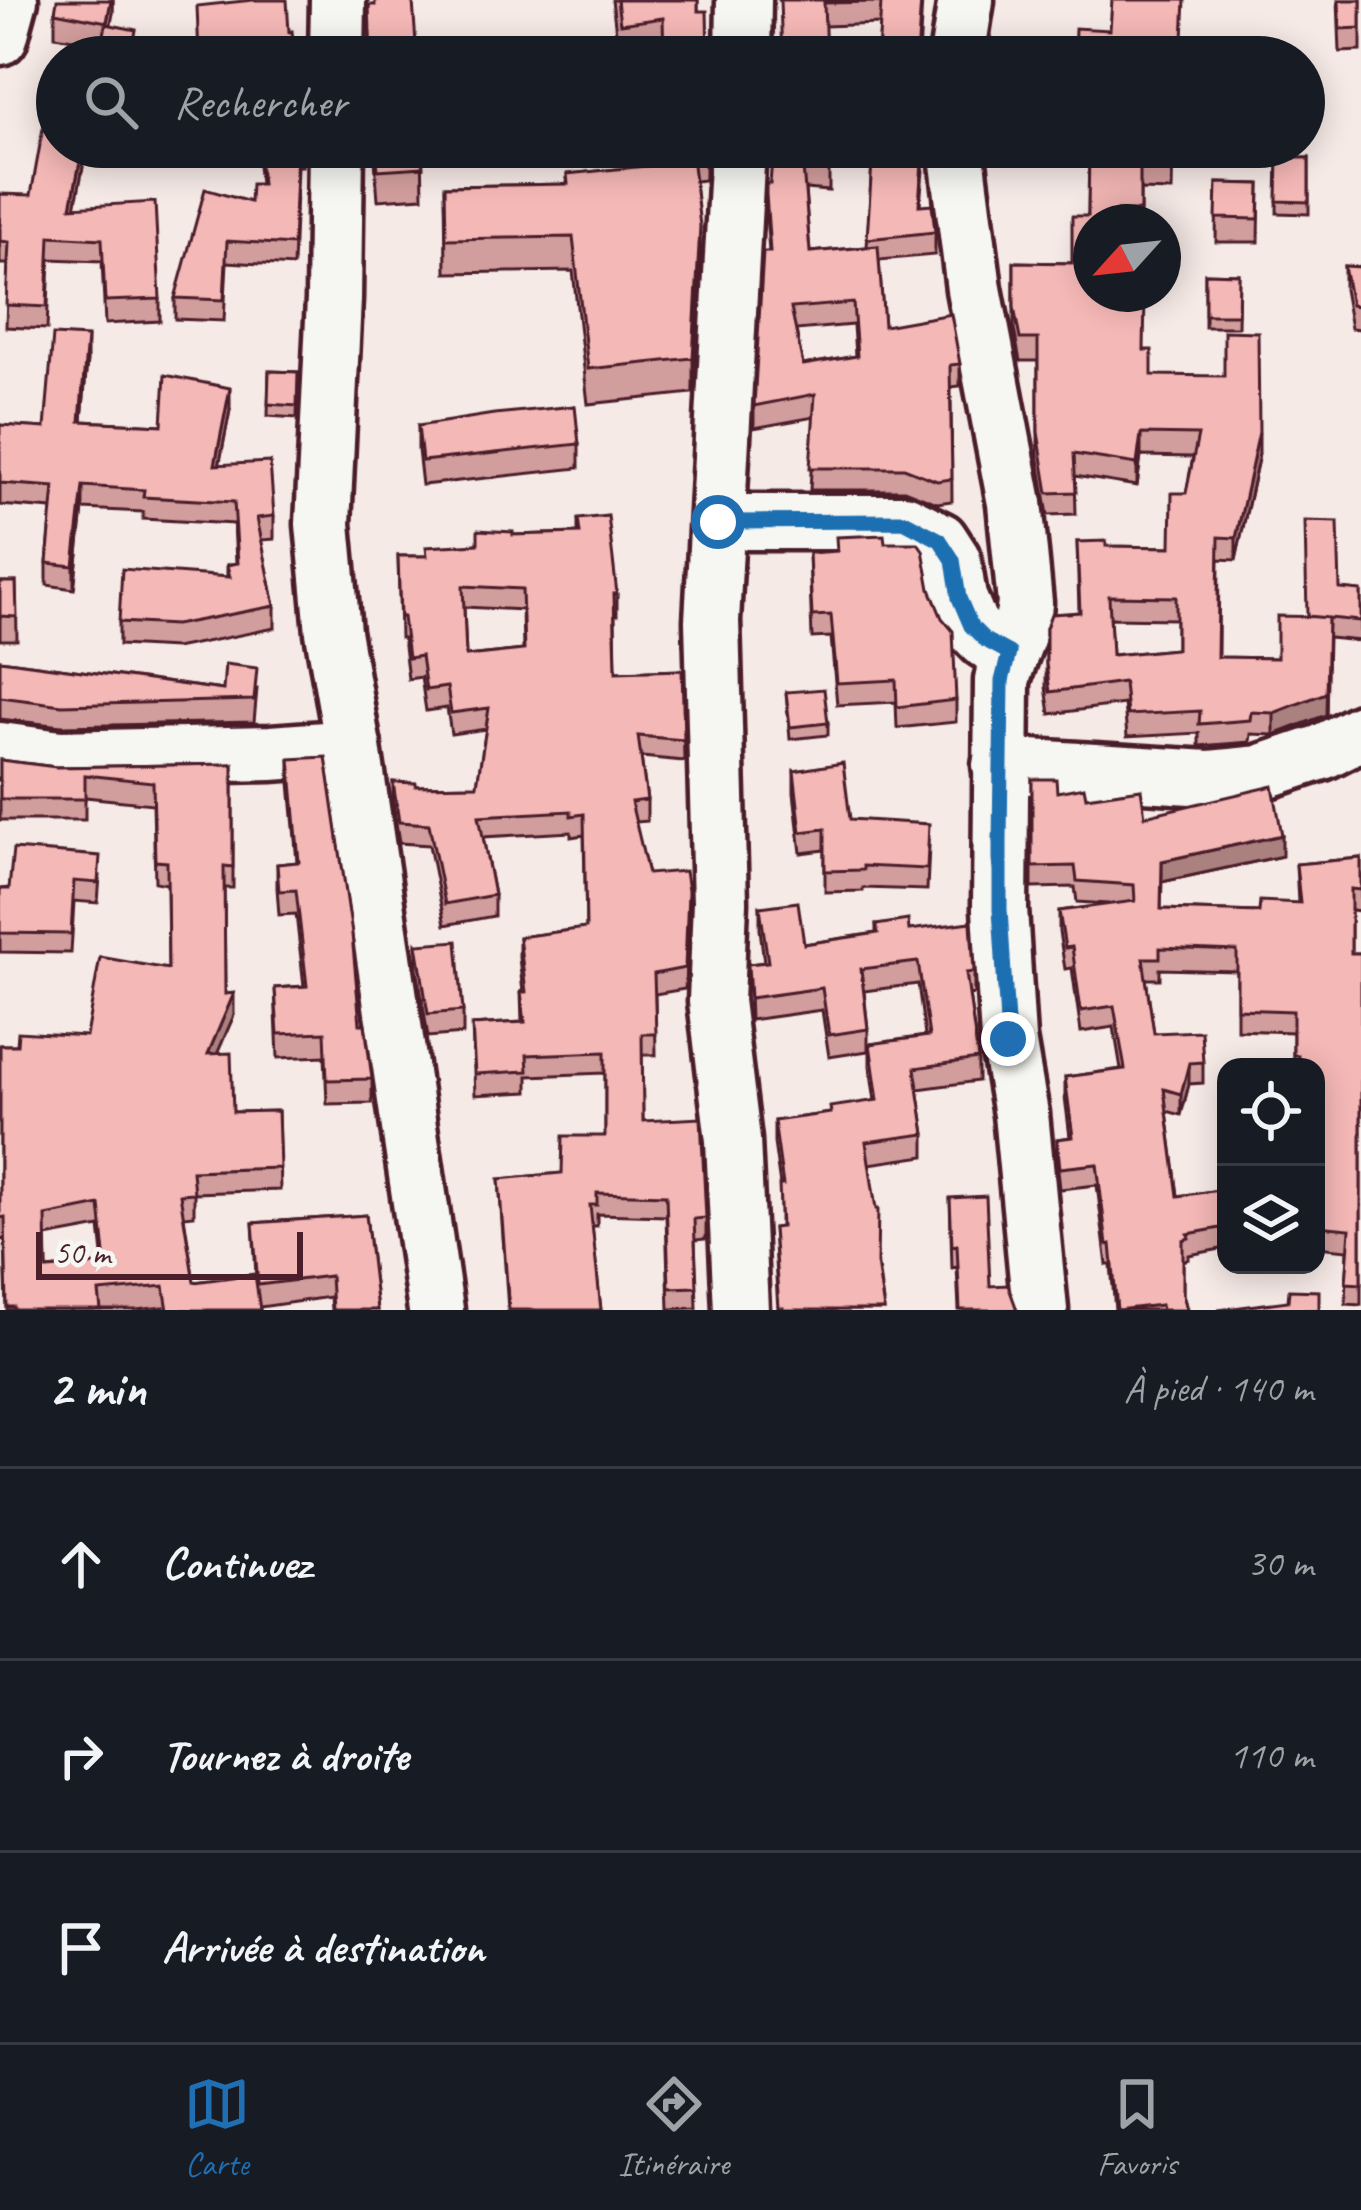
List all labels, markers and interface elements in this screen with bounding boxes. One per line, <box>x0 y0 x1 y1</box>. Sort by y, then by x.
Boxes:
search box <box>36 36 1325 168</box>
icon: search <box>78 69 144 135</box>
text: Rechercher <box>174 74 347 131</box>
north arrow <box>1073 204 1181 312</box>
route start <box>691 495 745 549</box>
route end <box>981 1012 1035 1066</box>
map controls <box>1217 1058 1325 1274</box>
button: locate <box>1217 1058 1325 1166</box>
button: layers <box>1217 1166 1325 1274</box>
scale bar <box>36 1226 303 1279</box>
text: 50 m <box>54 1232 110 1274</box>
text: 2 min <box>48 1356 146 1420</box>
text: À pied · 140 m <box>1124 1364 1313 1413</box>
icon: ahead <box>48 1531 114 1597</box>
text: Continuez <box>162 1535 311 1592</box>
text: 30 m <box>1247 1539 1313 1588</box>
icon: right <box>48 1723 114 1789</box>
text: Tournez à droite <box>162 1727 408 1784</box>
text: 110 m <box>1229 1731 1313 1780</box>
icon: arrive <box>48 1915 114 1981</box>
text: Arrivée à destination <box>162 1919 485 1976</box>
tab: Carte <box>184 2071 250 2185</box>
tab: Itinéraire <box>618 2071 729 2185</box>
tab: Favoris <box>1097 2071 1177 2185</box>

